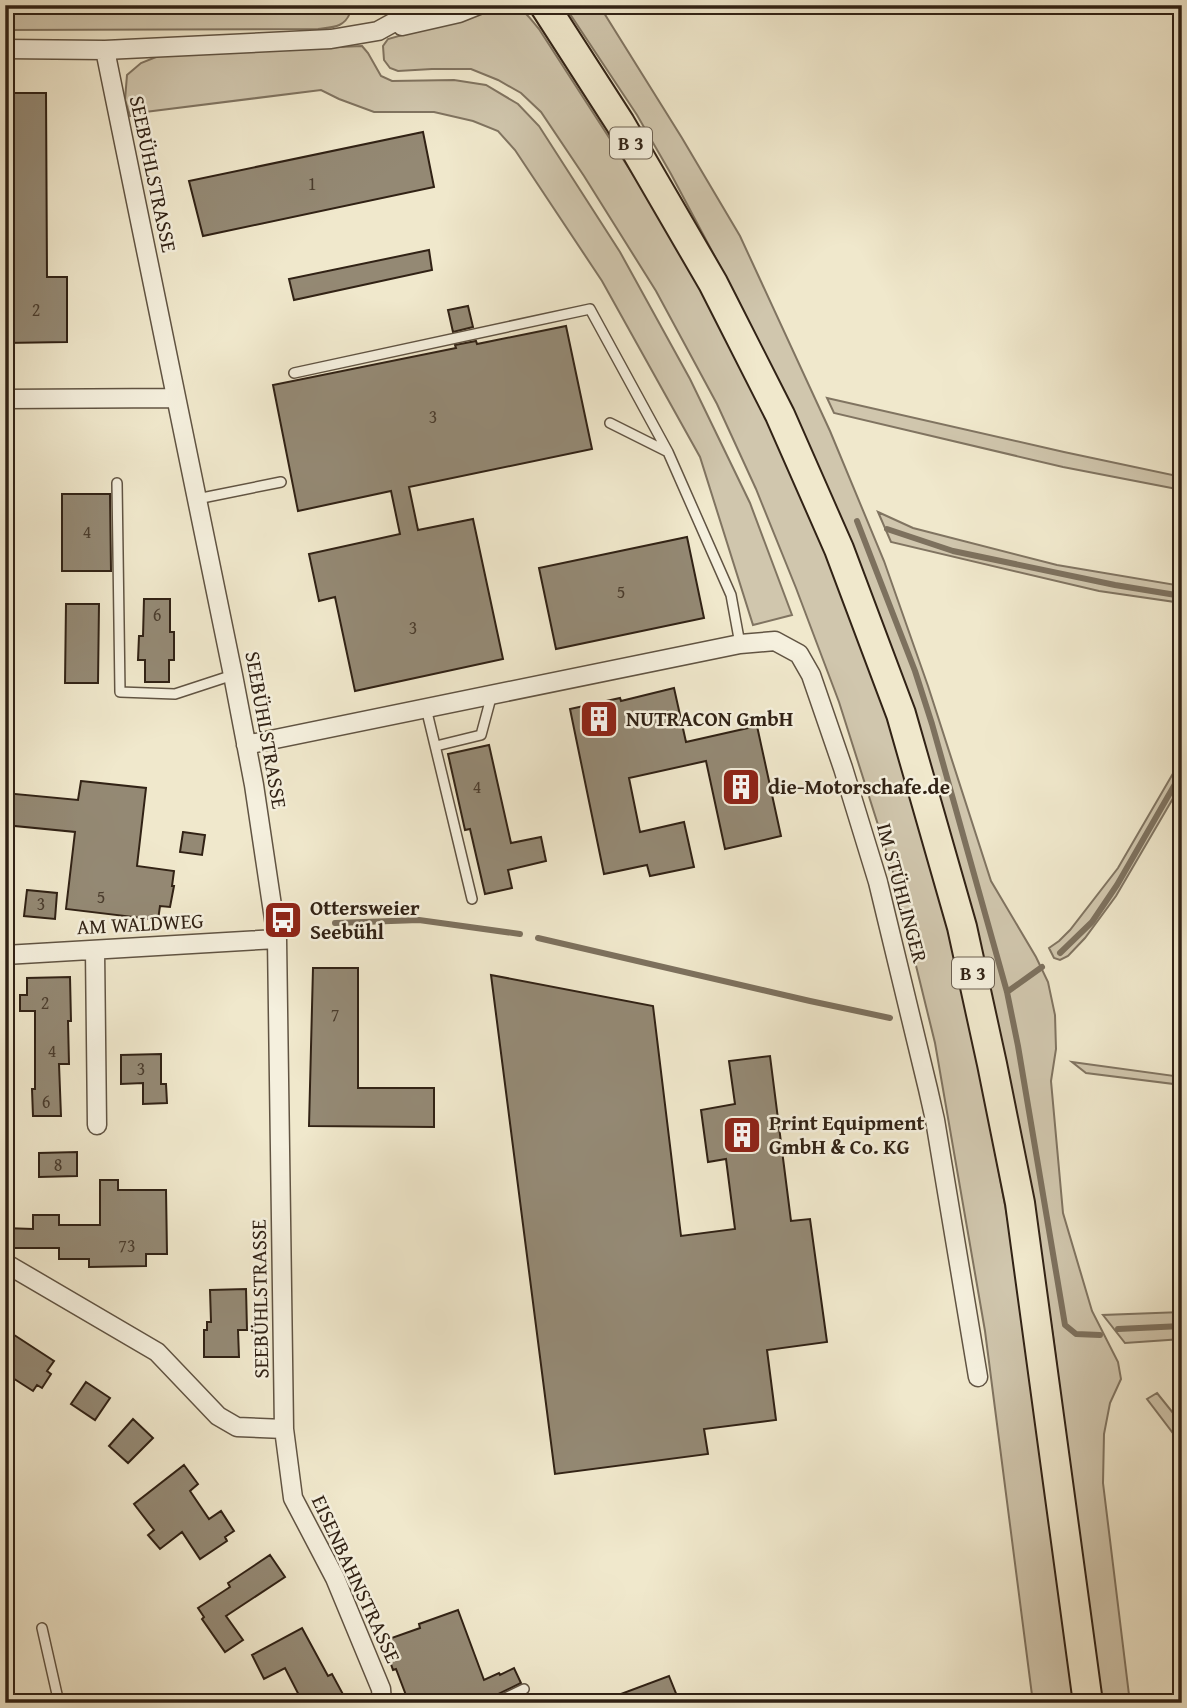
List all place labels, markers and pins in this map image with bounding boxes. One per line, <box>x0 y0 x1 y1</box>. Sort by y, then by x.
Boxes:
building icon: NUTRACON GmbH <box>578 698 620 740</box>
place label: NUTRACON GmbH <box>626 703 793 734</box>
building icon: die-Motorschafe.de <box>720 766 762 808</box>
place label: die-Motorschafe.de <box>768 771 950 802</box>
place label: Ottersweier Seebühl <box>310 892 420 947</box>
bus stop icon: Ottersweier Seebühl <box>262 899 304 941</box>
place label: Print Equipment GmbH & Co. KG <box>769 1107 925 1162</box>
building icon: Print Equipment GmbH & Co. KG <box>721 1114 763 1156</box>

